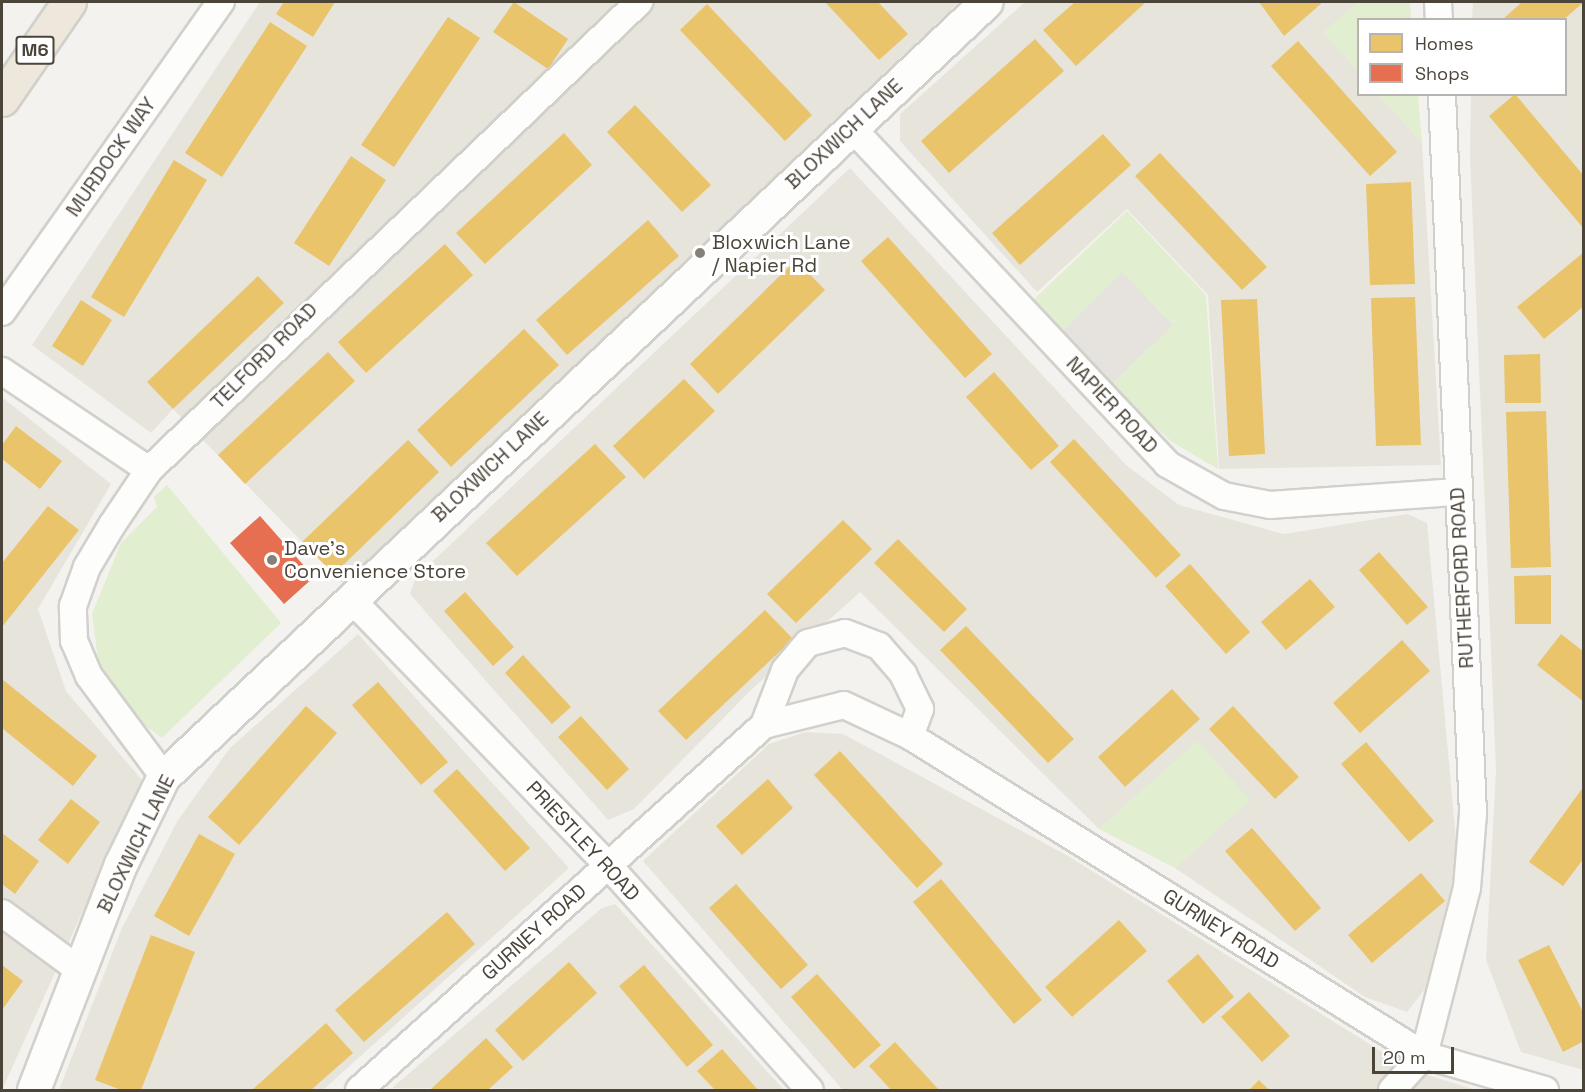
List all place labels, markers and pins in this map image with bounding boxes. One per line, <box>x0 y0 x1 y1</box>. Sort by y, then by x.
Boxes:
place label: Bloxwich Lane / Napier Rd <box>712 230 850 277</box>
marker: Bloxwich Lane / Napier Rd <box>693 246 707 260</box>
place label: Dave's Convenience Store <box>284 536 466 583</box>
marker: Dave's Convenience Store <box>265 553 279 567</box>

